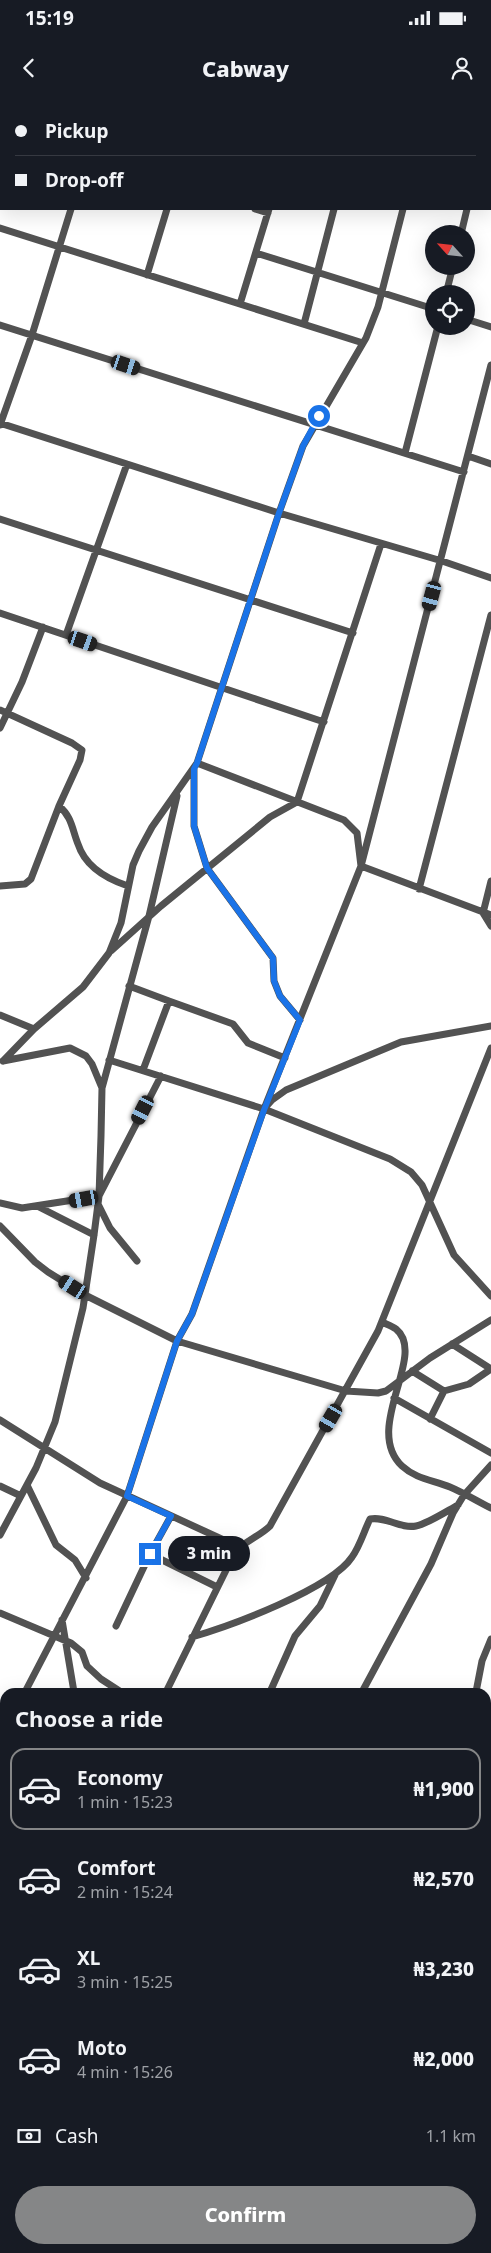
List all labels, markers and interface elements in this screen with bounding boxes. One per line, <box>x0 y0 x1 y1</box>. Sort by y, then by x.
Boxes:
text: 15:19 <box>25 5 74 31</box>
text: Cabway <box>202 53 289 83</box>
icon: back <box>15 54 43 82</box>
icon: person <box>448 54 476 82</box>
text: Pickup <box>45 118 108 144</box>
text: Drop-off <box>45 167 124 193</box>
north arrow <box>425 225 475 275</box>
map controls <box>425 225 475 335</box>
button: locate <box>425 285 475 335</box>
car <box>109 353 142 377</box>
route start <box>308 405 330 427</box>
car <box>420 580 443 612</box>
car <box>66 629 99 653</box>
car <box>129 1093 156 1127</box>
car <box>67 1189 100 1209</box>
car <box>56 1273 89 1301</box>
car <box>317 1401 344 1435</box>
callout: 3 min <box>168 1536 250 1572</box>
text: 3 min <box>187 1542 231 1564</box>
route end <box>139 1543 161 1565</box>
text: Choose a ride <box>15 1703 163 1733</box>
text: Economy <box>77 1765 163 1791</box>
icon: car <box>17 1767 62 1812</box>
text: ₦1,900 <box>414 1776 474 1802</box>
text: 1 min · 15:23 <box>77 1791 173 1813</box>
text: Comfort <box>77 1855 156 1881</box>
icon: car <box>17 1857 62 1902</box>
text: ₦2,570 <box>414 1866 474 1892</box>
text: 2 min · 15:24 <box>77 1881 173 1903</box>
text: XL <box>77 1945 100 1971</box>
icon: car <box>17 1947 62 1992</box>
text: ₦3,230 <box>414 1956 474 1982</box>
text: 3 min · 15:25 <box>77 1971 173 1993</box>
text: Moto <box>77 2035 127 2061</box>
icon: car <box>17 2037 62 2082</box>
text: ₦2,000 <box>414 2046 474 2072</box>
text: 4 min · 15:26 <box>77 2061 173 2083</box>
icon: cash <box>15 2122 43 2150</box>
text: Cash <box>55 2123 99 2149</box>
text: 1.1 km <box>426 2125 476 2147</box>
button: Confirm <box>15 2186 476 2244</box>

